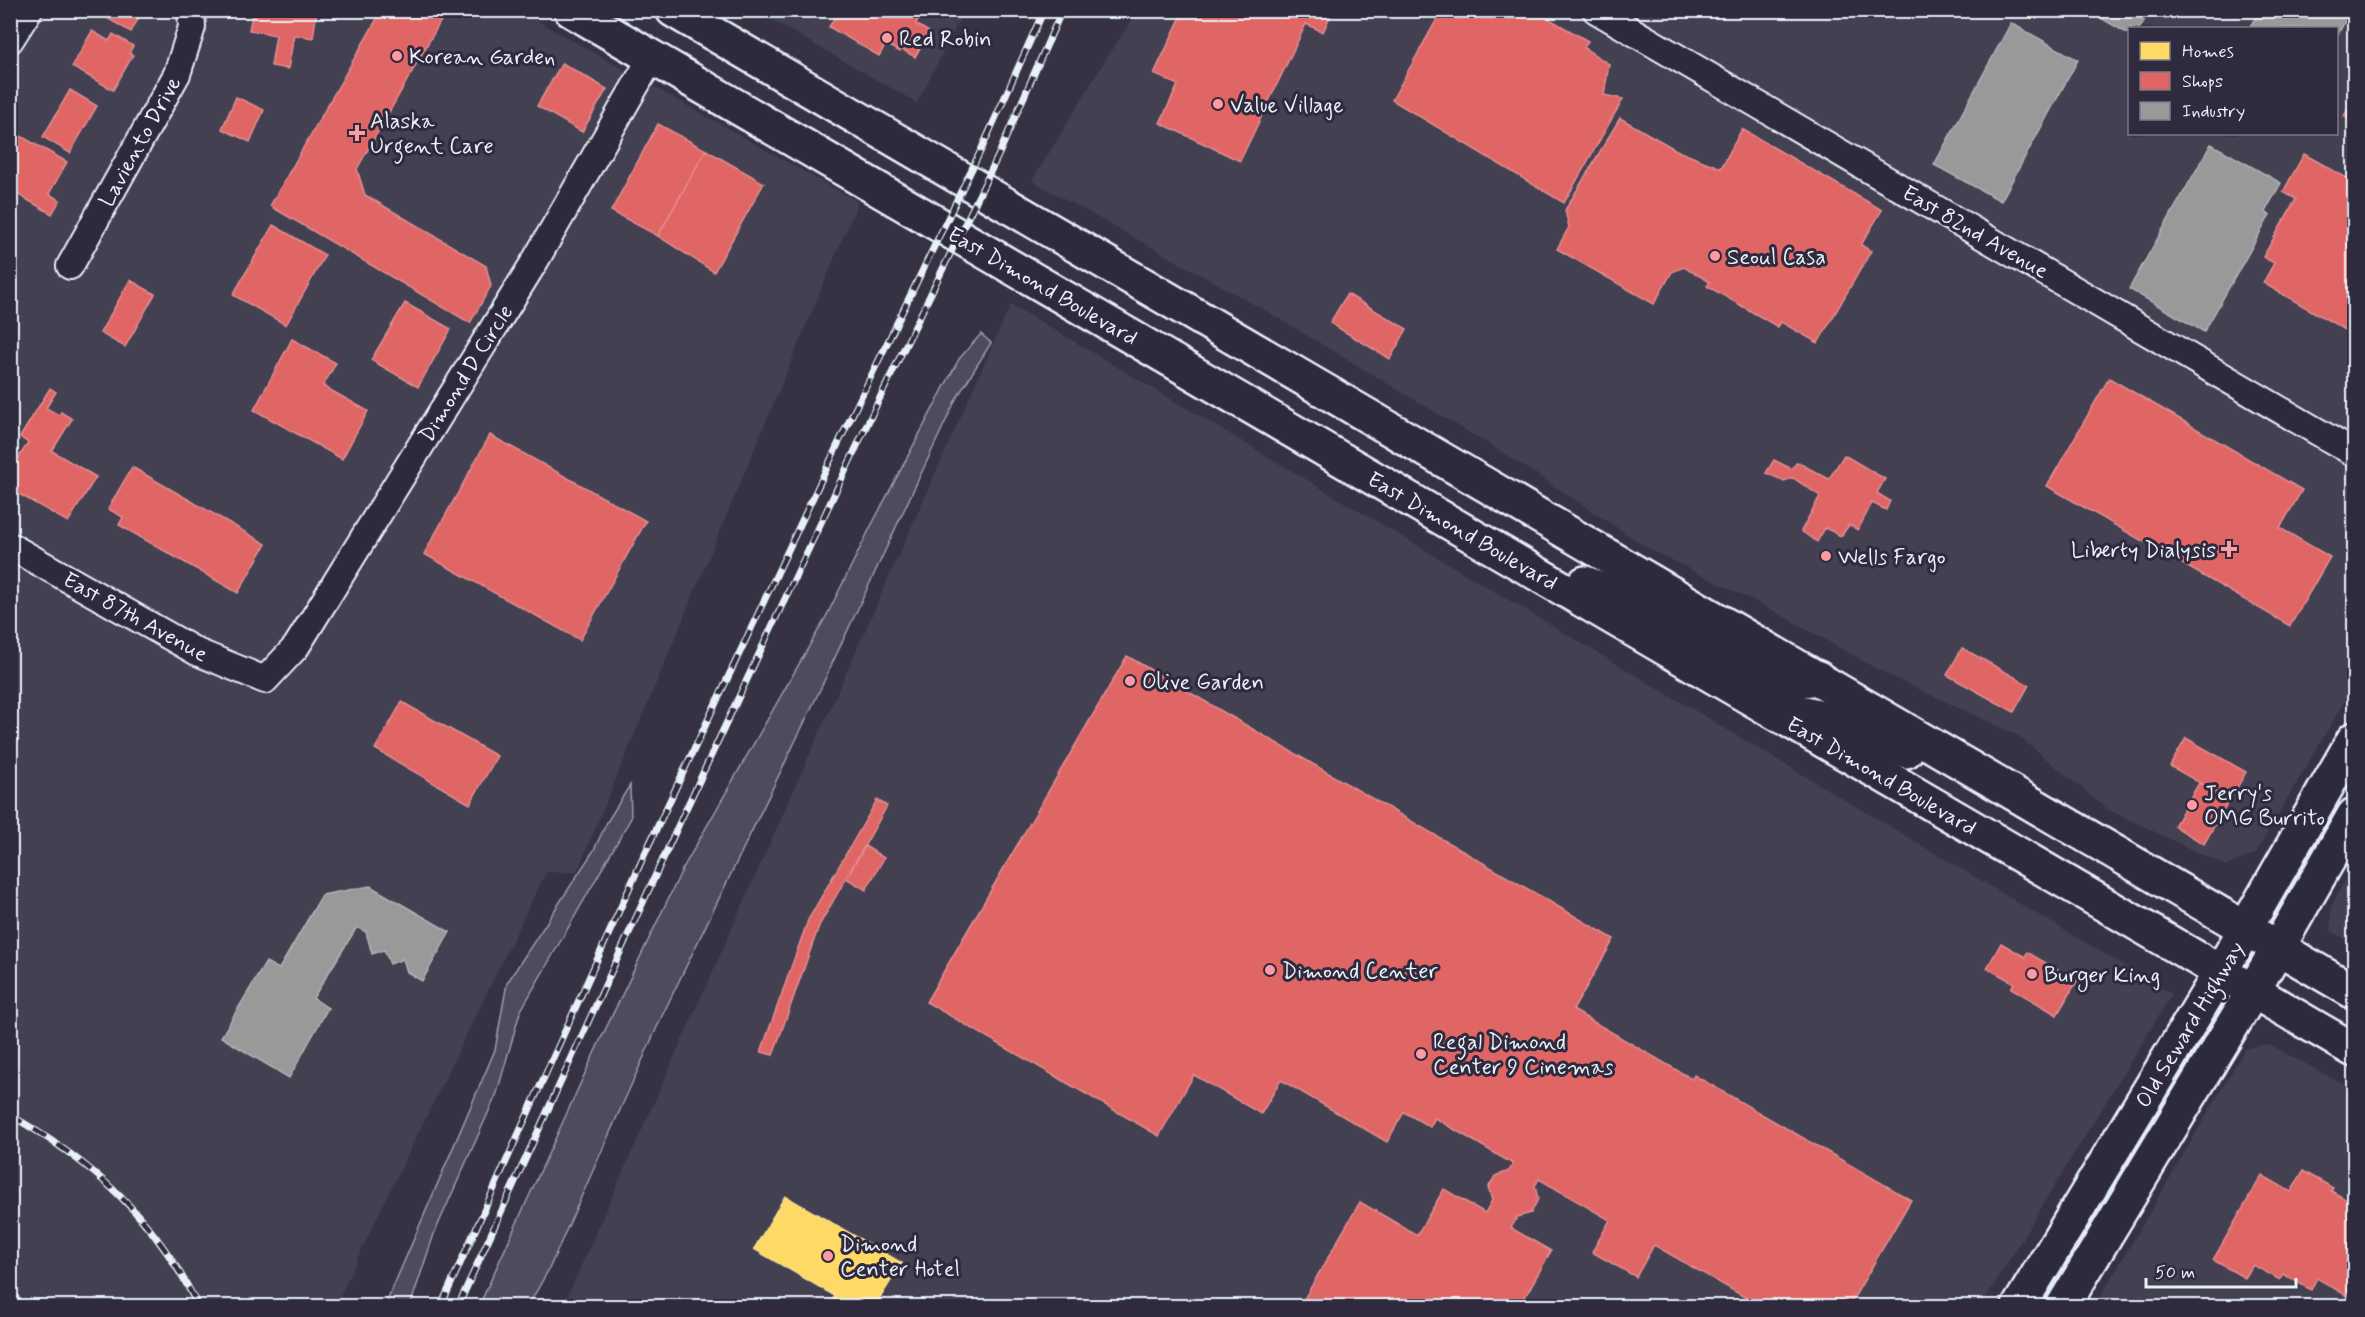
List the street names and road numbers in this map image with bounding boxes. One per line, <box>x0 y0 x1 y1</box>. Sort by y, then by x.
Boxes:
street label: Laviento Drive <box>93 72 188 212</box>
street label: East 82nd Avenue <box>1897 180 2053 286</box>
street label: East Dimond Boulevard <box>942 221 1142 353</box>
street label: Dimond D Circle <box>413 300 520 448</box>
street label: East Dimond Boulevard <box>1362 466 1562 598</box>
street label: East 87th Avenue <box>58 566 213 669</box>
street label: East Dimond Boulevard <box>1781 711 1981 843</box>
street label: Old Seward Highway <box>2130 937 2254 1115</box>

